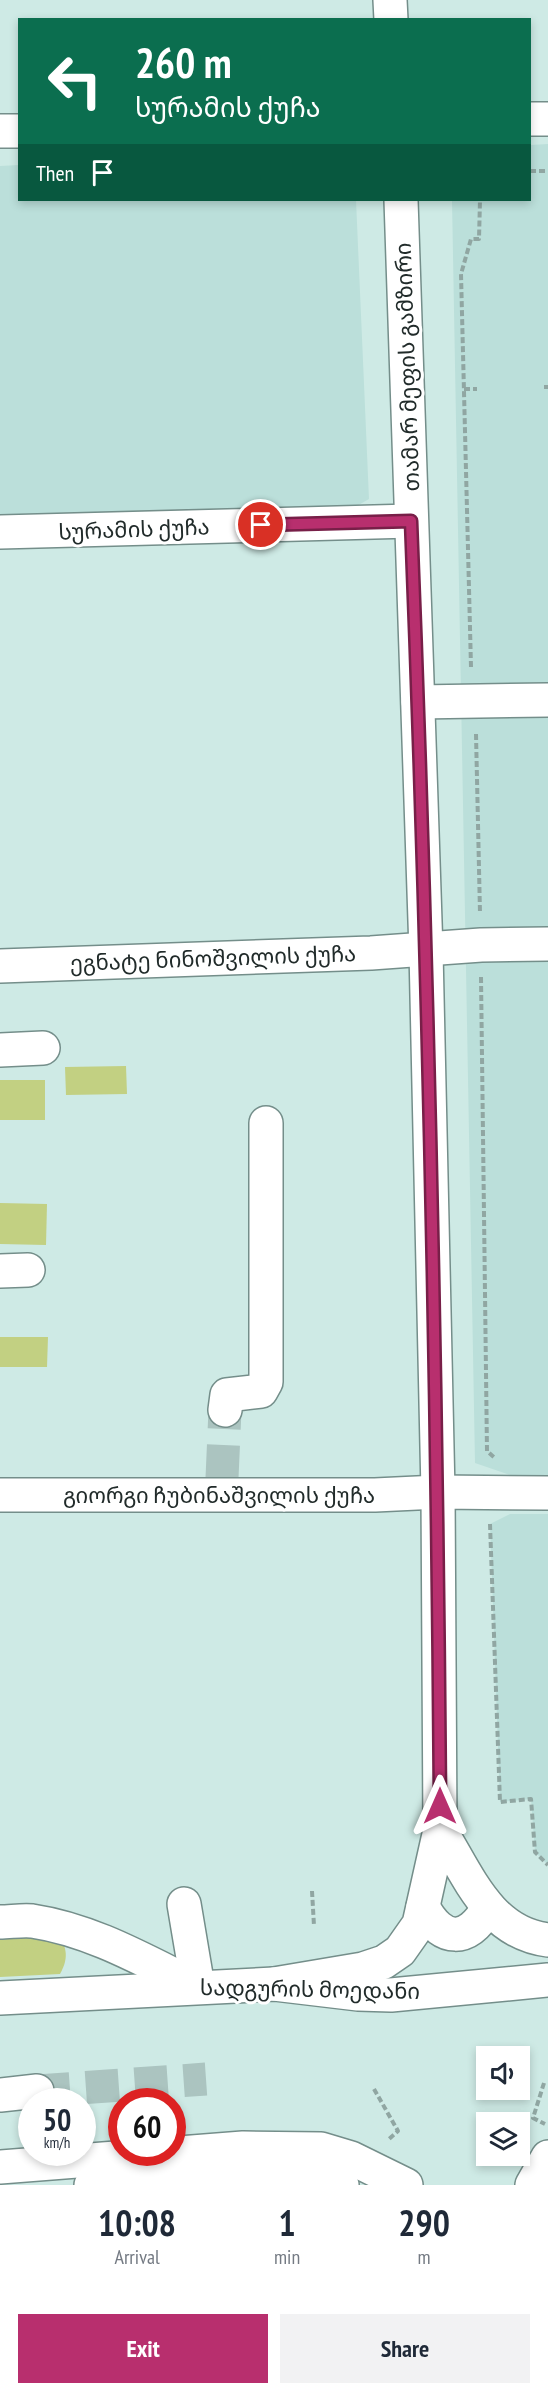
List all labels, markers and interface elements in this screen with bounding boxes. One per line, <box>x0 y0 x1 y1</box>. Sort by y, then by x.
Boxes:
text: 260 m <box>135 35 232 90</box>
icon: left <box>36 42 114 120</box>
text: სურამის ქუჩა <box>135 90 321 124</box>
icon: arrive <box>86 156 119 189</box>
text: Then <box>36 159 74 187</box>
street label: თამარ მეფის გამზირი <box>389 242 425 492</box>
pin <box>235 499 286 550</box>
icon: arrive <box>244 508 277 541</box>
street label: სურამის ქუჩა <box>58 512 210 546</box>
street label: ეგნატე ნინოშვილის ქუჩა <box>69 939 357 977</box>
street label: გიორგი ჩუბინაშვილის ქუჩა <box>63 1481 375 1509</box>
position arrow <box>408 1774 472 1838</box>
street label: სადგურის მოედანი <box>200 1973 420 2005</box>
map controls <box>476 2046 530 2166</box>
button: sound <box>476 2046 530 2100</box>
speed limit sign: 60 <box>108 2088 186 2166</box>
text: 50 <box>43 2100 71 2139</box>
button: layers <box>476 2112 530 2166</box>
text: km/h <box>44 2133 70 2152</box>
text: 10:08 <box>98 2199 176 2246</box>
text: 1 <box>278 2199 296 2246</box>
text: 290 <box>398 2199 450 2246</box>
text: Arrival <box>114 2244 160 2270</box>
text: min <box>274 2244 300 2270</box>
text: m <box>418 2244 431 2270</box>
button: Exit <box>18 2314 268 2383</box>
button: Share <box>280 2314 530 2383</box>

